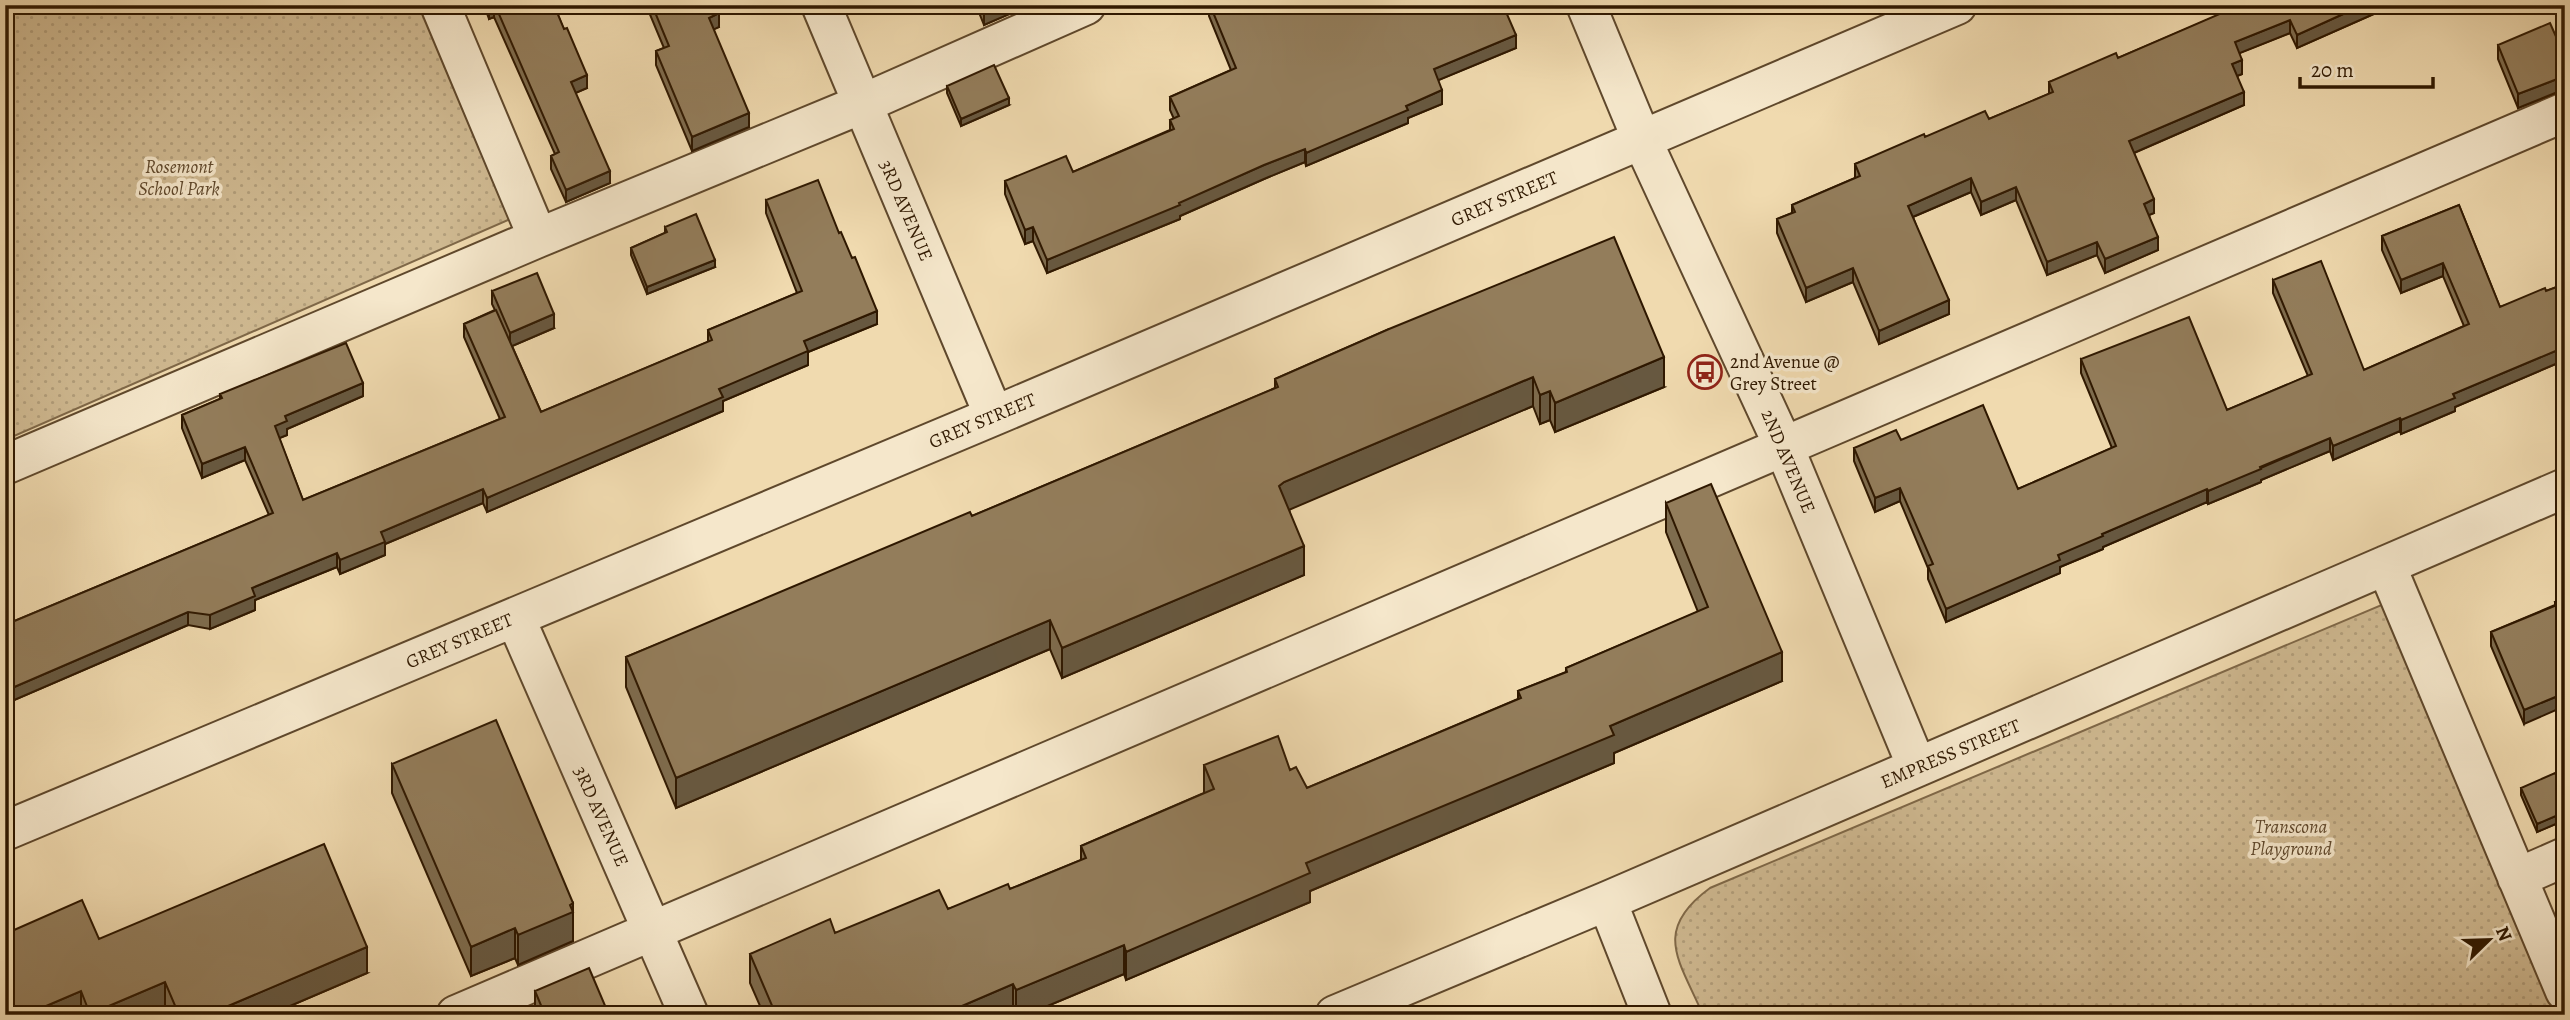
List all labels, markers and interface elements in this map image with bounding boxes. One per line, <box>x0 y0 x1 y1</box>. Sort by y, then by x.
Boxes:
scale bar <box>2300 46 2434 90</box>
text: 20 m <box>2311 56 2354 84</box>
park label: Rosemont School Park <box>138 154 220 202</box>
street label: 3RD AVENUE <box>873 156 939 265</box>
street label: GREY STREET <box>1447 164 1562 233</box>
place label: 2nd Avenue @ Grey Street <box>1730 349 1840 397</box>
bus stop icon: 2nd Avenue @ Grey Street <box>1686 353 1724 391</box>
street label: GREY STREET <box>925 386 1040 455</box>
street label: 2ND AVENUE <box>1754 405 1822 517</box>
street label: GREY STREET <box>402 606 517 675</box>
street label: EMPRESS STREET <box>1877 713 2025 795</box>
street label: 3RD AVENUE <box>567 762 635 871</box>
park label: Transcona Playground <box>2250 814 2332 862</box>
north arrow <box>2454 904 2524 974</box>
text: N <box>2489 922 2518 945</box>

